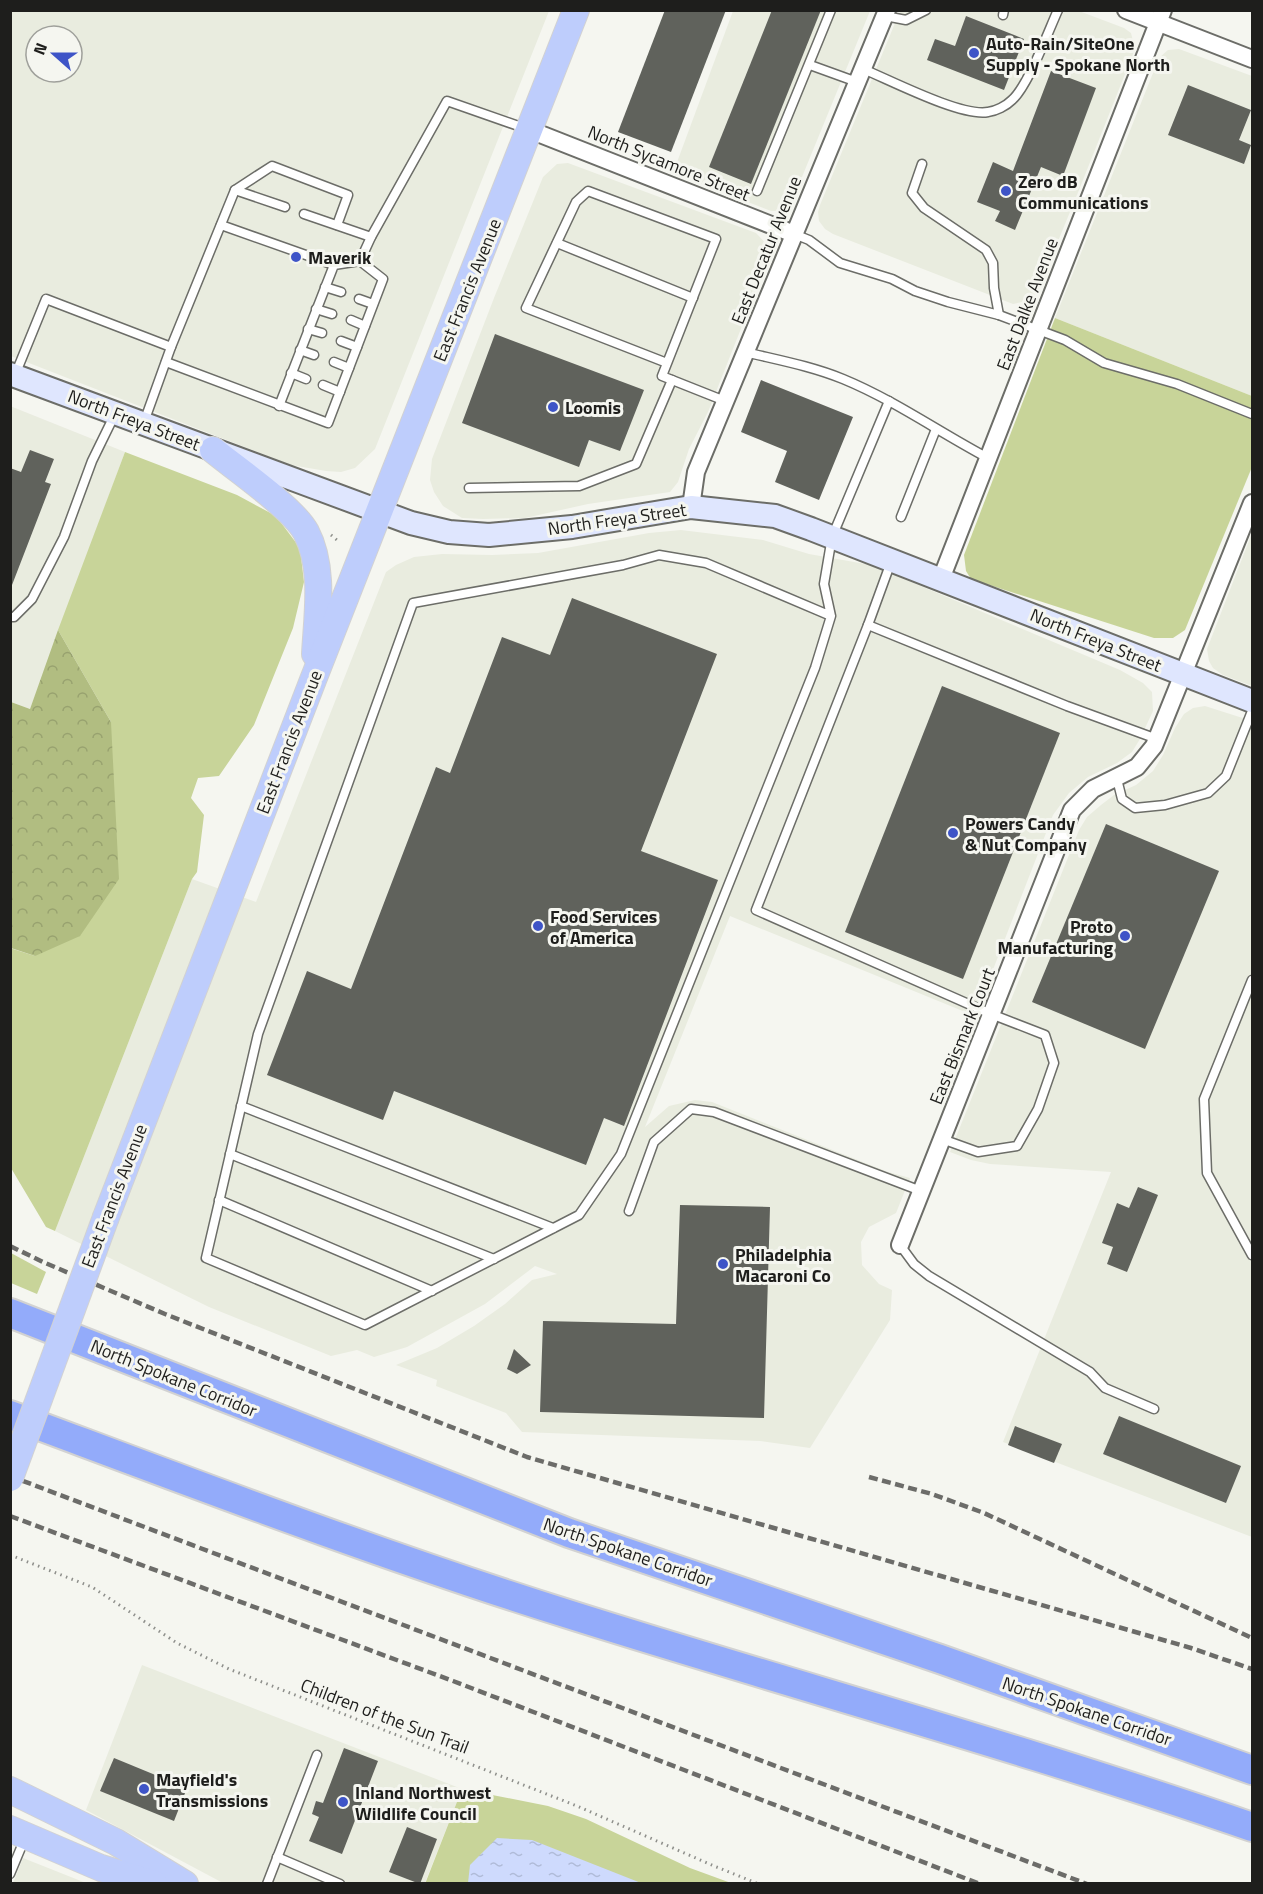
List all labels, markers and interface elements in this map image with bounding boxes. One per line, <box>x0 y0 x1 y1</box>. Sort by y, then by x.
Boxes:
north arrow <box>24 24 84 84</box>
place label: Auto-Rain/SiteOne Supply - Spokane North <box>986 30 1170 78</box>
text: N <box>27 39 53 58</box>
marker: Auto-Rain/SiteOne Supply - Spokane North <box>967 46 981 60</box>
street label: North Sycamore Street <box>584 118 755 208</box>
place label: Zero dB Communications <box>1018 168 1148 216</box>
street label: East Decatur Avenue <box>724 172 808 328</box>
marker: Zero dB Communications <box>999 184 1013 198</box>
street label: East Francis Avenue <box>426 214 508 366</box>
street label: East Dalke Avenue <box>989 234 1065 374</box>
place label: Maverik <box>308 244 372 271</box>
marker: Maverik <box>289 250 303 264</box>
street label: North Freya Street <box>64 382 205 458</box>
place label: Loomis <box>565 394 621 421</box>
marker: Loomis <box>546 400 560 414</box>
street label: North Freya Street <box>546 496 689 542</box>
street label: North Freya Street <box>1026 601 1166 679</box>
street label: East Francis Avenue <box>249 666 329 818</box>
place label: Powers Candy & Nut Company <box>965 810 1087 858</box>
marker: Powers Candy & Nut Company <box>946 826 960 840</box>
place label: Food Services of America <box>550 903 657 951</box>
place label: Proto Manufacturing <box>997 913 1113 961</box>
marker: Food Services of America <box>531 919 545 933</box>
marker: Proto Manufacturing <box>1118 929 1132 943</box>
street label: East Bismark Court <box>922 963 1002 1108</box>
street label: East Francis Avenue <box>74 1120 154 1272</box>
place label: Philadelphia Macaroni Co <box>735 1241 832 1289</box>
marker: Philadelphia Macaroni Co <box>716 1257 730 1271</box>
street label: North Spokane Corridor <box>87 1332 261 1424</box>
street label: North Spokane Corridor <box>540 1510 716 1594</box>
street label: North Spokane Corridor <box>999 1669 1175 1753</box>
street label: Children of the Sun Trail <box>297 1671 473 1761</box>
place label: Mayfield's Transmissions <box>156 1766 268 1814</box>
place label: Inland Northwest Wildlife Council <box>355 1779 492 1827</box>
marker: Mayfield's Transmissions <box>137 1782 151 1796</box>
marker: Inland Northwest Wildlife Council <box>336 1795 350 1809</box>

